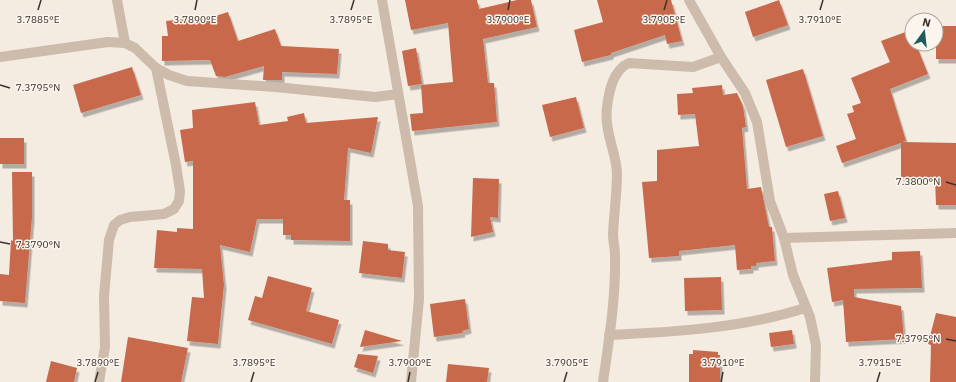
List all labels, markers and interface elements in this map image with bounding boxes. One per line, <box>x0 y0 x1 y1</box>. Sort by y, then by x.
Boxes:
north arrow <box>904 12 944 52</box>
text: 3.7885°E <box>16 13 60 26</box>
text: 3.7890°E <box>173 13 217 26</box>
text: 3.7895°E <box>329 13 373 26</box>
text: 3.7900°E <box>486 13 530 26</box>
text: 3.7905°E <box>642 13 686 26</box>
text: 3.7910°E <box>798 13 842 26</box>
text: N <box>921 15 932 30</box>
text: 7.3795°N <box>16 81 60 94</box>
text: 7.3800°N <box>896 175 940 188</box>
text: 7.3790°N <box>16 238 60 251</box>
text: 7.3795°N <box>896 332 940 345</box>
text: 3.7890°E <box>76 356 120 369</box>
text: 3.7895°E <box>232 356 276 369</box>
text: 3.7900°E <box>388 356 432 369</box>
text: 3.7905°E <box>545 356 589 369</box>
text: 3.7910°E <box>701 356 745 369</box>
text: 3.7915°E <box>858 356 902 369</box>

